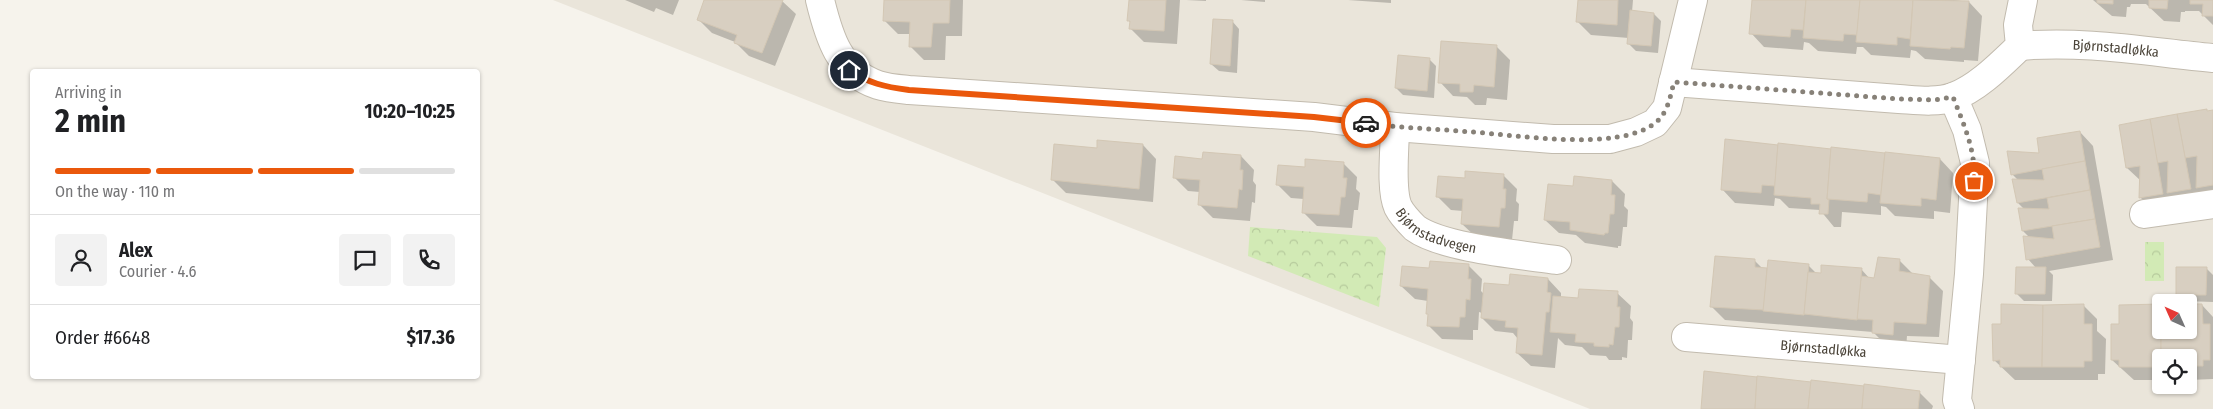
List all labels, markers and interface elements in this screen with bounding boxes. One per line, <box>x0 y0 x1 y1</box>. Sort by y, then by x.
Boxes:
street label: Bjørnstadløkka <box>2072 37 2160 61</box>
pin <box>828 49 870 91</box>
icon: home <box>835 56 863 84</box>
text: Arriving in <box>55 83 122 102</box>
courier <box>1341 98 1391 148</box>
text: 10:20–10:25 <box>364 100 455 123</box>
text: 2 min <box>55 102 126 140</box>
icon: car <box>1352 109 1380 137</box>
pin <box>1953 160 1995 202</box>
icon: bag <box>1960 167 1988 195</box>
text: On the way · 110 m <box>55 182 175 201</box>
street label: Bjørnstadvegen <box>1392 205 1478 257</box>
button: person <box>55 234 107 286</box>
button: chat <box>339 234 391 286</box>
button: phone <box>403 234 455 286</box>
text: Alex <box>119 239 153 262</box>
text: Courier · 4.6 <box>119 262 197 281</box>
north arrow <box>2152 294 2198 339</box>
map controls <box>2152 294 2197 394</box>
text: Order #6648 <box>55 326 150 349</box>
text: $17.36 <box>407 326 455 349</box>
street label: Bjørnstadløkka <box>1780 337 1867 361</box>
button: locate <box>2152 349 2197 394</box>

